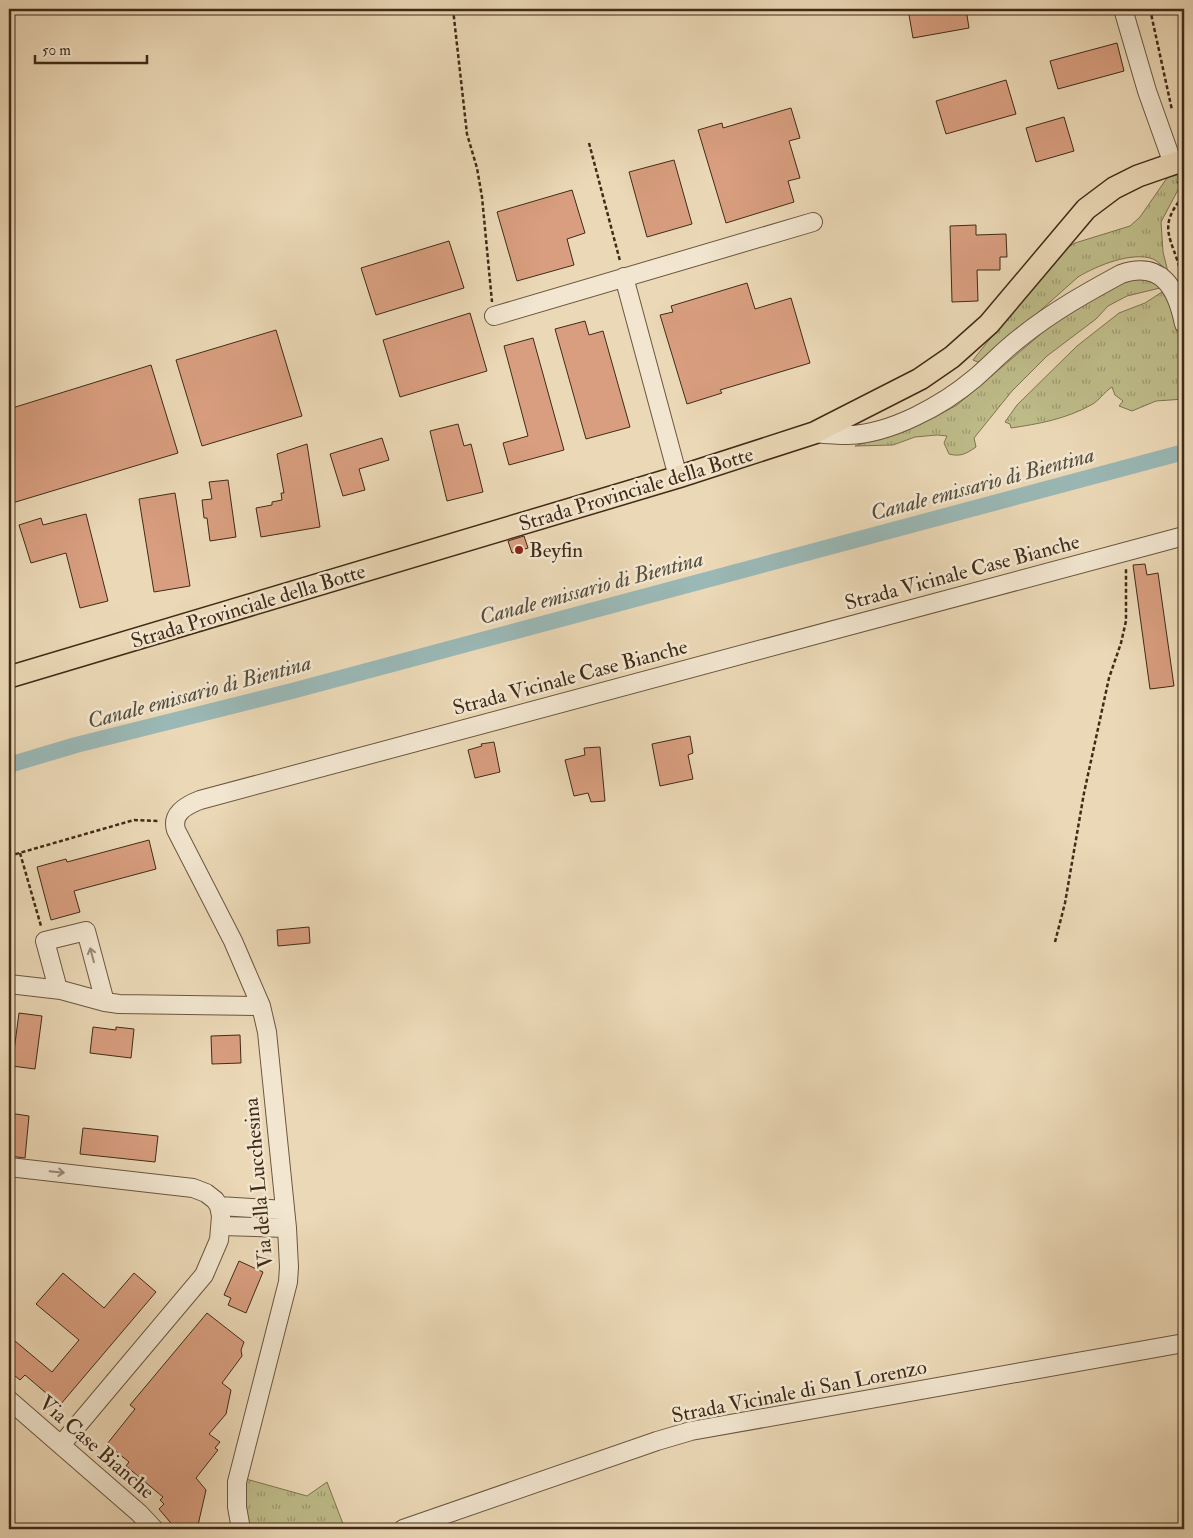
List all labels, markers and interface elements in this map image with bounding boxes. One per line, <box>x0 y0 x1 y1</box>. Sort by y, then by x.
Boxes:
scale bar <box>35 32 148 64</box>
text: 50 m <box>42 41 71 60</box>
street label: Strada Provinciale della Botte <box>516 441 757 538</box>
water label: Canale emissario di Bientina <box>867 441 1097 527</box>
street label: Strada Vicinale Case Bianche <box>842 528 1083 617</box>
place label: Beyfin <box>529 537 583 564</box>
marker: Beyfin <box>513 544 525 556</box>
water label: Canale emissario di Bientina <box>476 545 706 631</box>
street label: Strada Provinciale della Botte <box>128 558 369 655</box>
street label: Strada Vicinale Case Bianche <box>450 633 691 722</box>
water label: Canale emissario di Bientina <box>84 649 314 735</box>
one-way arrow <box>87 947 96 963</box>
street label: Via della Lucchesina <box>238 1096 279 1269</box>
one-way arrow <box>49 1167 65 1177</box>
street label: Strada Vicinale di San Lorenzo <box>669 1353 929 1430</box>
street label: Via Case Bianche <box>33 1390 160 1505</box>

